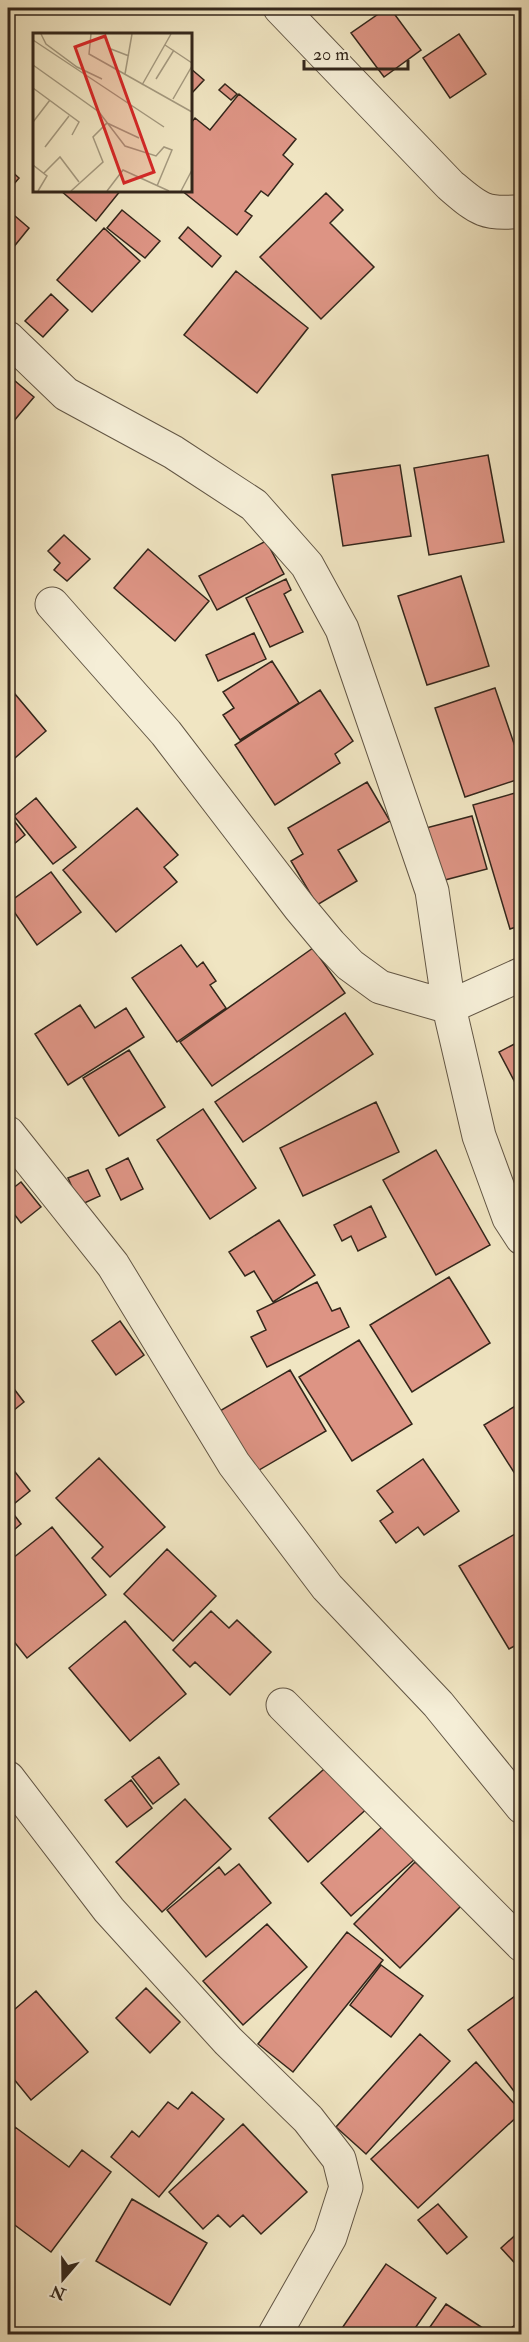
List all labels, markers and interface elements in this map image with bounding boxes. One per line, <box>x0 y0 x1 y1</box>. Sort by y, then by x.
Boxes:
inset map <box>33 33 192 192</box>
scale bar <box>304 33 408 71</box>
text: 20 m <box>313 43 349 66</box>
north arrow <box>33 2249 93 2309</box>
text: N <box>47 2280 69 2304</box>

